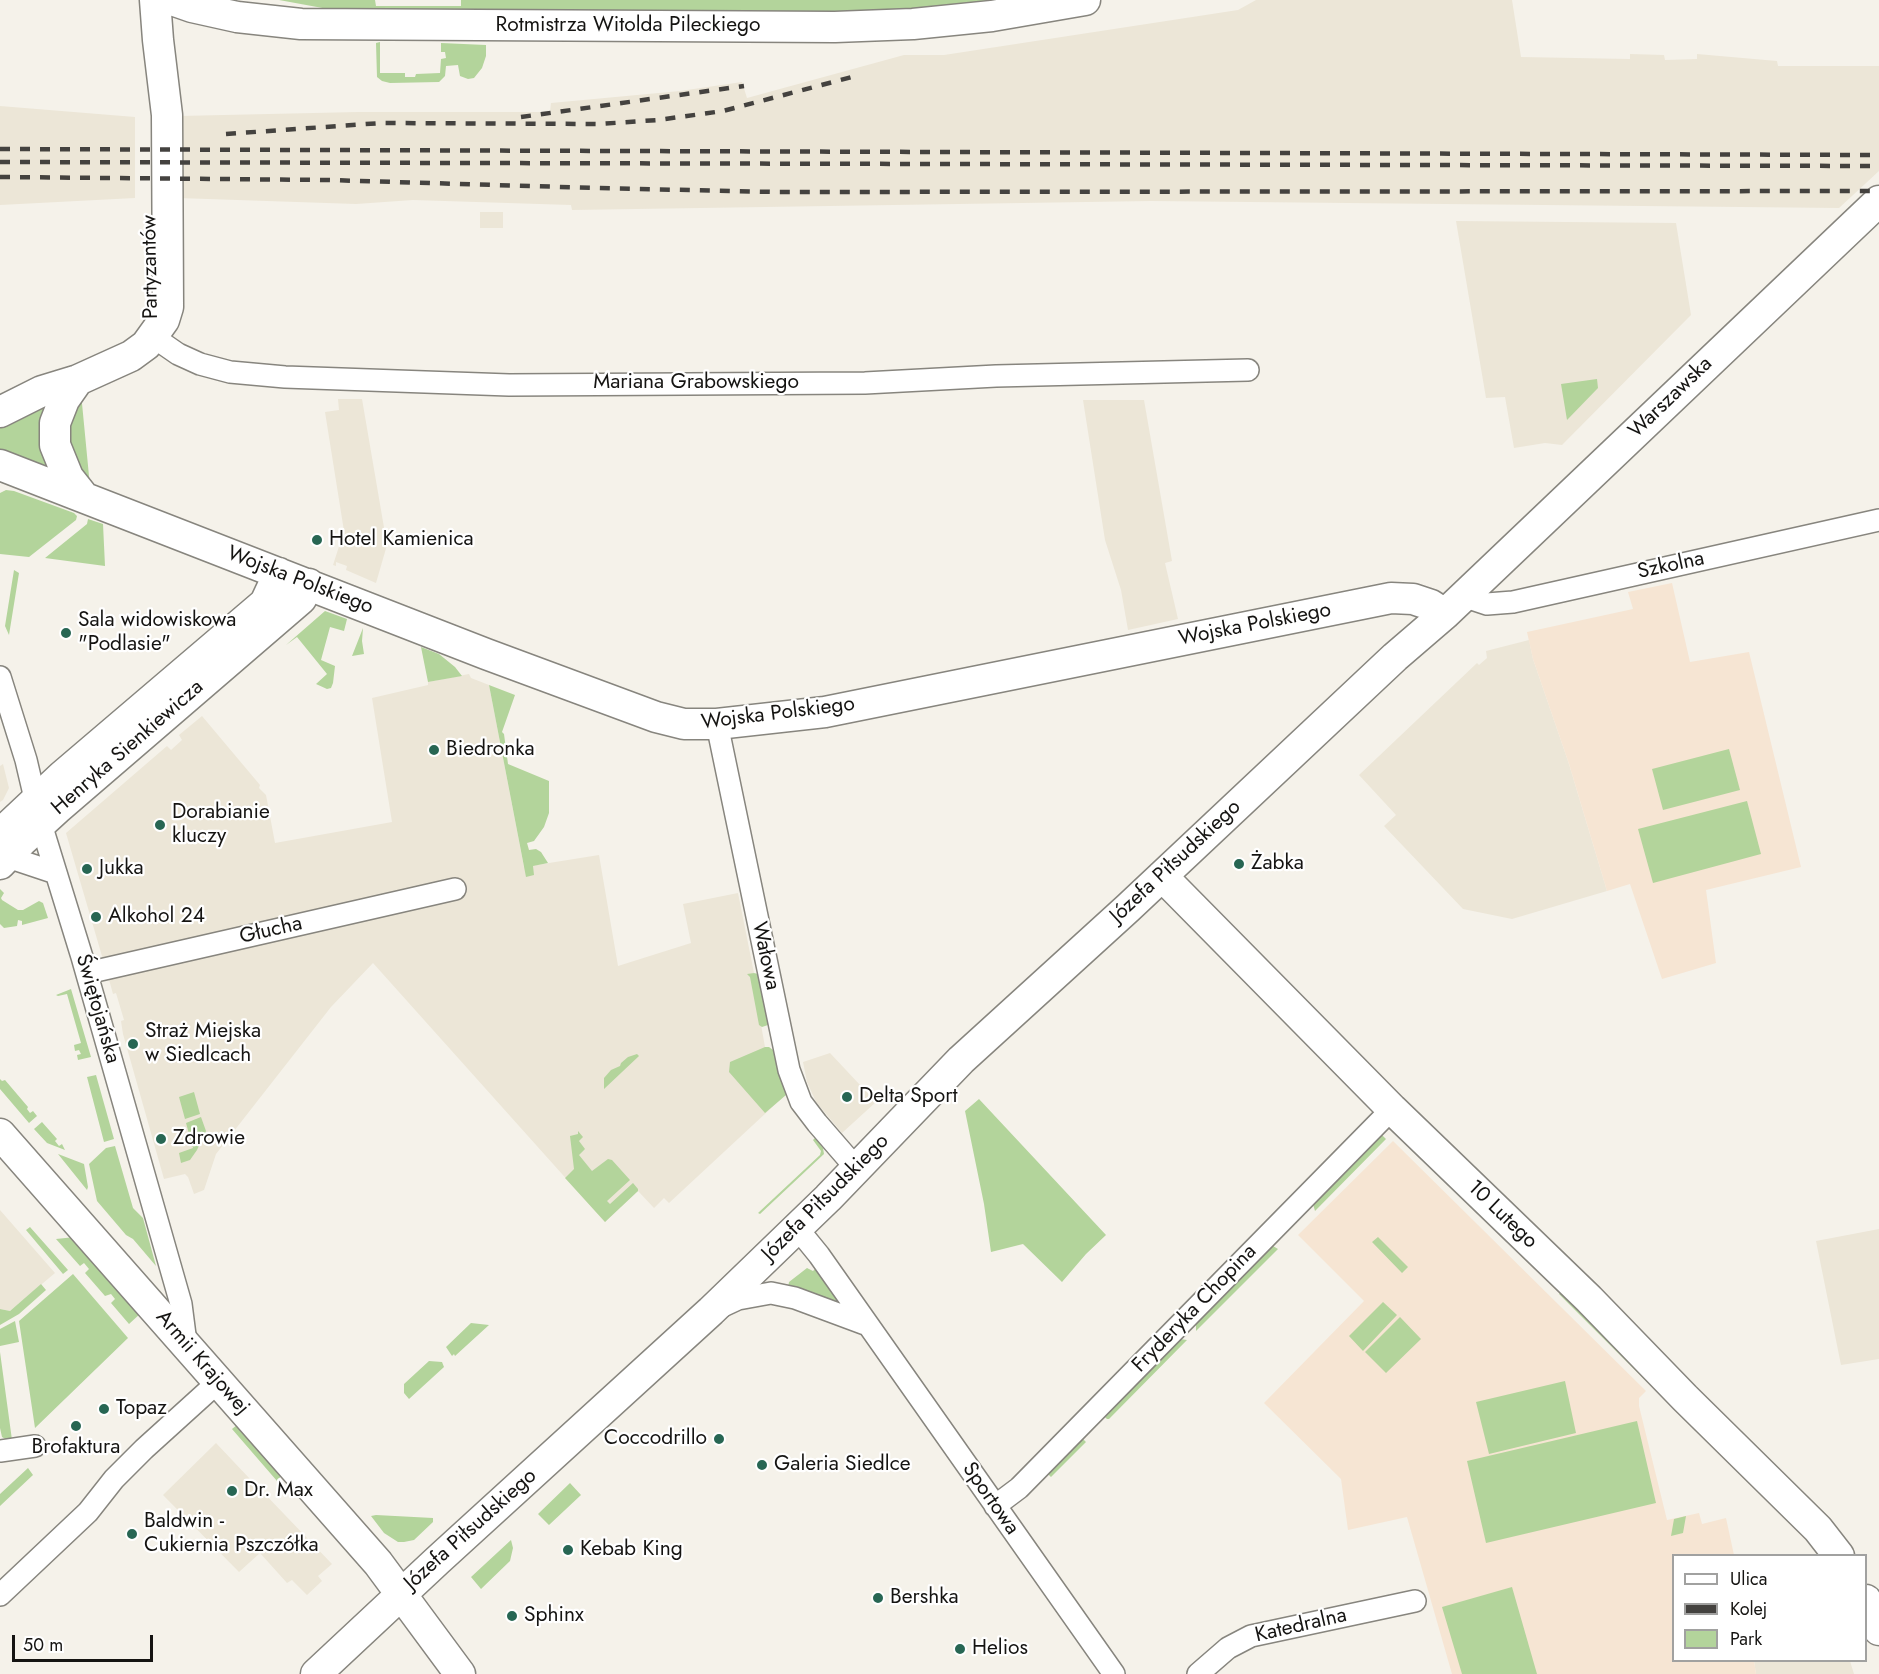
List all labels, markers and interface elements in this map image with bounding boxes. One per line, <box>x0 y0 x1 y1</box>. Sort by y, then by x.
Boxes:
street label: Rotmistrza Witolda Pileckiego <box>495 13 761 39</box>
street label: Partyzantów <box>137 215 165 319</box>
street label: Warszawska <box>1624 352 1718 444</box>
street label: Mariana Grabowskiego <box>593 370 799 396</box>
place label: Hotel Kamienica <box>329 527 474 553</box>
marker: Hotel Kamienica <box>310 533 324 547</box>
street label: Wojska Polskiego <box>223 542 377 620</box>
street label: Szkolna <box>1635 547 1707 585</box>
street label: Wojska Polskiego <box>1177 598 1333 652</box>
place label: Sala widowiskowa "Podlasie" <box>78 608 236 658</box>
marker: Sala widowiskowa "Podlasie" <box>59 626 73 640</box>
street label: Henryka Sienkiewicza <box>47 675 209 821</box>
street label: Wojska Polskiego <box>700 692 856 736</box>
place label: Biedronka <box>446 737 535 763</box>
marker: Biedronka <box>427 743 441 757</box>
street label: Józefa Piłsudskiego <box>1105 795 1247 929</box>
place label: Dorabianie kluczy <box>172 800 270 850</box>
marker: Dorabianie kluczy <box>153 818 167 832</box>
place label: Żabka <box>1251 851 1304 877</box>
place label: Jukka <box>99 856 144 882</box>
marker: Żabka <box>1232 857 1246 871</box>
marker: Jukka <box>80 862 94 876</box>
place label: Alkohol 24 <box>108 904 205 930</box>
marker: Alkohol 24 <box>89 910 103 924</box>
street label: Głucha <box>237 912 305 950</box>
street label: Wałowa <box>745 920 785 992</box>
street label: Świętojańska <box>69 951 125 1067</box>
place label: Straż Miejska w Siedlcach <box>145 1019 261 1069</box>
marker: Straż Miejska w Siedlcach <box>126 1037 140 1051</box>
place label: Delta Sport <box>859 1084 958 1110</box>
marker: Delta Sport <box>840 1090 854 1104</box>
place label: Zdrowie <box>173 1126 245 1152</box>
street label: Józefa Piłsudskiego <box>757 1129 895 1267</box>
marker: Zdrowie <box>154 1132 168 1146</box>
street label: 10 Lutego <box>1462 1175 1542 1255</box>
street label: Fryderyka Chopina <box>1128 1240 1262 1378</box>
street label: Armii Krajowej <box>150 1306 254 1420</box>
place label: Topaz <box>116 1396 167 1422</box>
marker: Topaz <box>97 1402 111 1416</box>
marker: Brofaktura <box>69 1419 83 1433</box>
place label: Coccodrillo <box>604 1426 707 1452</box>
marker: Coccodrillo <box>712 1432 726 1446</box>
place label: Brofaktura <box>32 1435 120 1461</box>
place label: Galeria Siedlce <box>774 1452 911 1478</box>
marker: Galeria Siedlce <box>755 1458 769 1472</box>
street label: Sportowa <box>956 1458 1024 1540</box>
street label: Józefa Piłsudskiego <box>400 1464 542 1596</box>
place label: Dr. Max <box>244 1478 313 1504</box>
marker: Dr. Max <box>225 1484 239 1498</box>
place label: Baldwin - Cukiernia Pszczółka <box>144 1509 319 1559</box>
marker: Baldwin - Cukiernia Pszczółka <box>125 1527 139 1541</box>
place label: Kebab King <box>580 1537 683 1563</box>
marker: Kebab King <box>561 1543 575 1557</box>
legend <box>1672 1554 1867 1662</box>
text: Ulica <box>1730 1566 1767 1592</box>
place label: Bershka <box>890 1585 959 1611</box>
marker: Bershka <box>871 1591 885 1605</box>
text: Kolej <box>1730 1596 1767 1622</box>
place label: Sphinx <box>524 1603 584 1629</box>
street label: Katedralna <box>1253 1603 1349 1649</box>
marker: Sphinx <box>505 1609 519 1623</box>
scale bar <box>15 1623 156 1661</box>
text: Park <box>1730 1626 1762 1652</box>
text: 50 m <box>23 1632 63 1658</box>
place label: Helios <box>972 1636 1028 1662</box>
marker: Helios <box>953 1642 967 1656</box>

